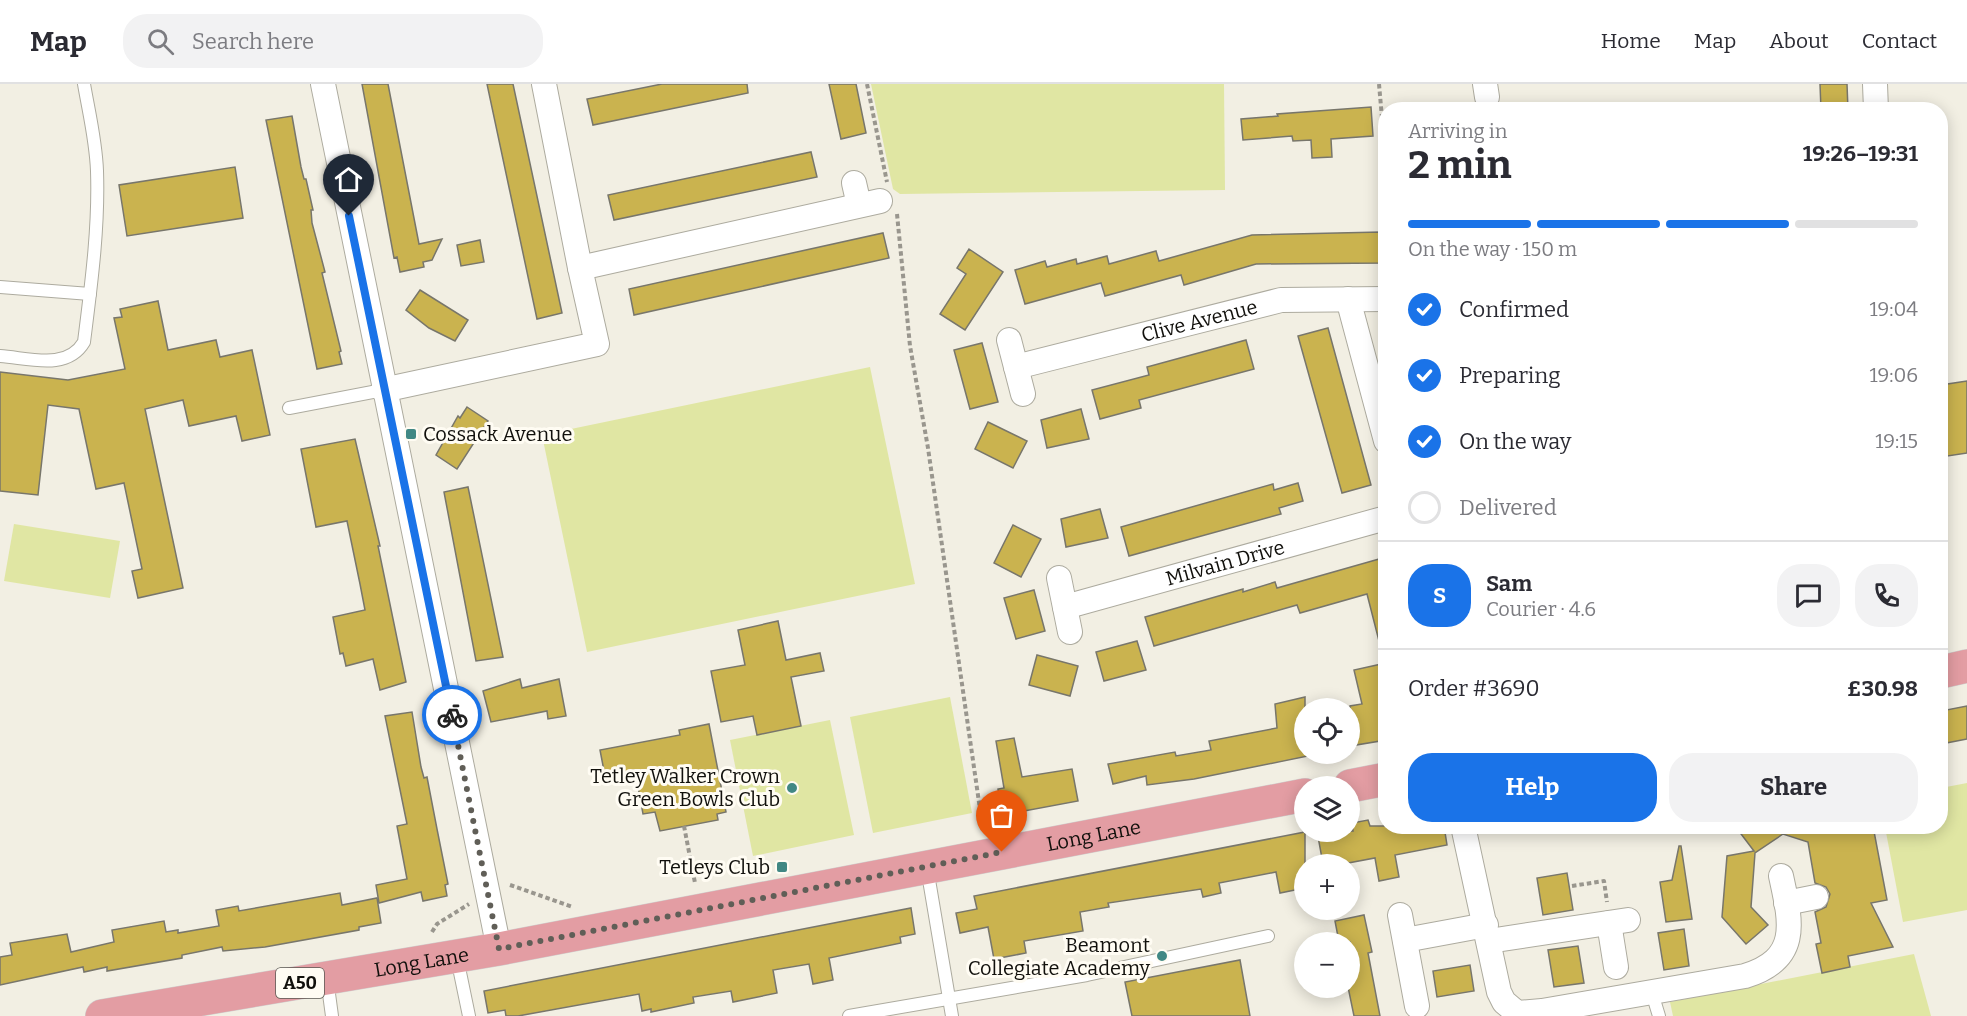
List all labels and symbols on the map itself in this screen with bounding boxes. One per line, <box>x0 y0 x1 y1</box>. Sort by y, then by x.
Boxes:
pin <box>323 154 374 216</box>
street label: Clive Avenue <box>1139 294 1260 347</box>
place label: Cossack Avenue <box>423 422 572 446</box>
marker: Cossack Avenue <box>404 427 418 441</box>
street label: Milvain Drive <box>1163 535 1287 591</box>
courier <box>422 685 482 745</box>
place label: Tetley Walker Crown Green Bowls Club <box>590 764 780 811</box>
marker: Tetley Walker Crown Green Bowls Club <box>785 781 799 795</box>
pin <box>976 790 1027 852</box>
street label: Long Lane <box>1044 815 1143 856</box>
place label: Tetleys Club <box>659 855 770 879</box>
marker: Tetleys Club <box>775 860 789 874</box>
place label: Beamont Collegiate Academy <box>968 933 1150 980</box>
street label: Long Lane <box>372 942 471 982</box>
marker: Beamont Collegiate Academy <box>1155 949 1169 963</box>
road number: A50 <box>276 968 324 998</box>

